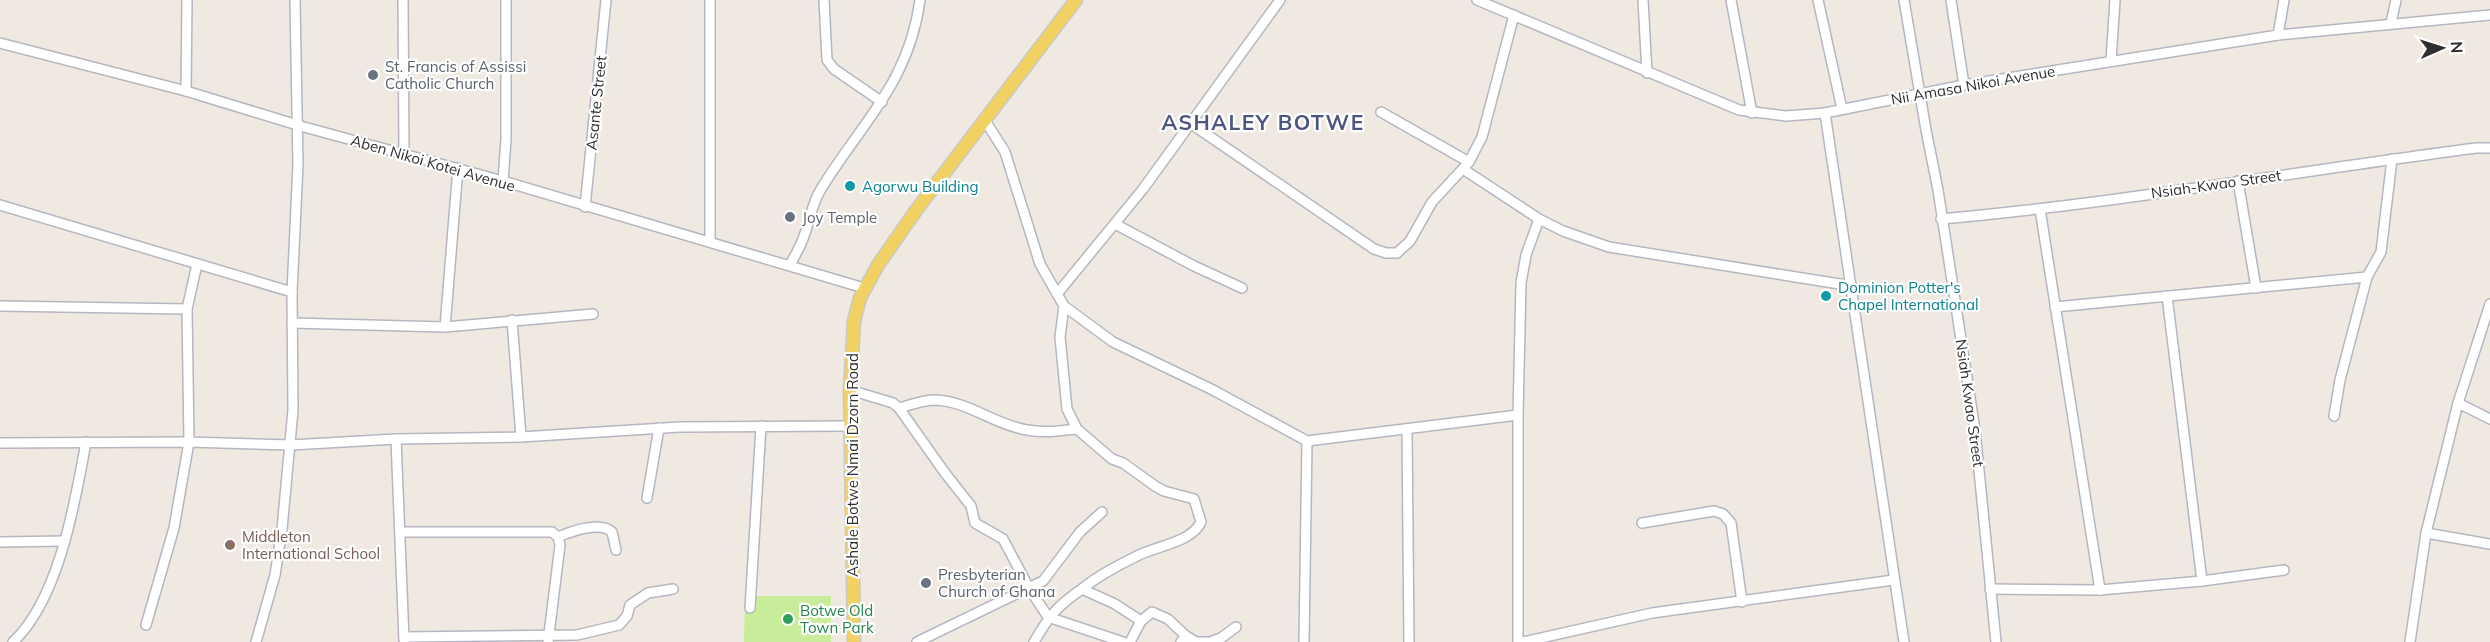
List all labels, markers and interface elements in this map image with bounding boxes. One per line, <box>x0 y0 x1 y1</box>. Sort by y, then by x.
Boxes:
north arrow <box>2412 18 2472 78</box>
text: N <box>2447 41 2467 54</box>
street label: Asante Street <box>582 55 610 151</box>
place label: St. Francis of Assissi Catholic Church <box>385 57 526 93</box>
street label: Nii Amasa Nikoi Avenue <box>1889 61 2057 109</box>
marker: St. Francis of Assissi Catholic Church <box>366 68 380 82</box>
district label: ASHALEY BOTWE <box>1161 109 1365 135</box>
street label: Aben Nikoi Kotei Avenue <box>349 130 517 196</box>
street label: Nsiah-Kwao Street <box>2150 165 2282 203</box>
place label: Agorwu Building <box>862 177 978 196</box>
marker: Agorwu Building <box>843 179 857 193</box>
place label: Joy Temple <box>802 208 877 227</box>
marker: Joy Temple <box>783 210 797 224</box>
place label: Dominion Potter's Chapel International <box>1838 278 1979 314</box>
marker: Dominion Potter's Chapel International <box>1819 289 1833 303</box>
street label: Nsiah Kwao Street <box>1952 338 1988 468</box>
street label: Ashale Botwe Nmai Dzorn Road <box>843 353 862 577</box>
place label: Middleton International School <box>242 527 380 563</box>
marker: Middleton International School <box>223 538 237 552</box>
place label: Presbyterian Church of Ghana <box>938 565 1055 601</box>
marker: Presbyterian Church of Ghana <box>919 576 933 590</box>
place label: Botwe Old Town Park <box>800 601 874 637</box>
marker: Botwe Old Town Park <box>781 612 795 626</box>

